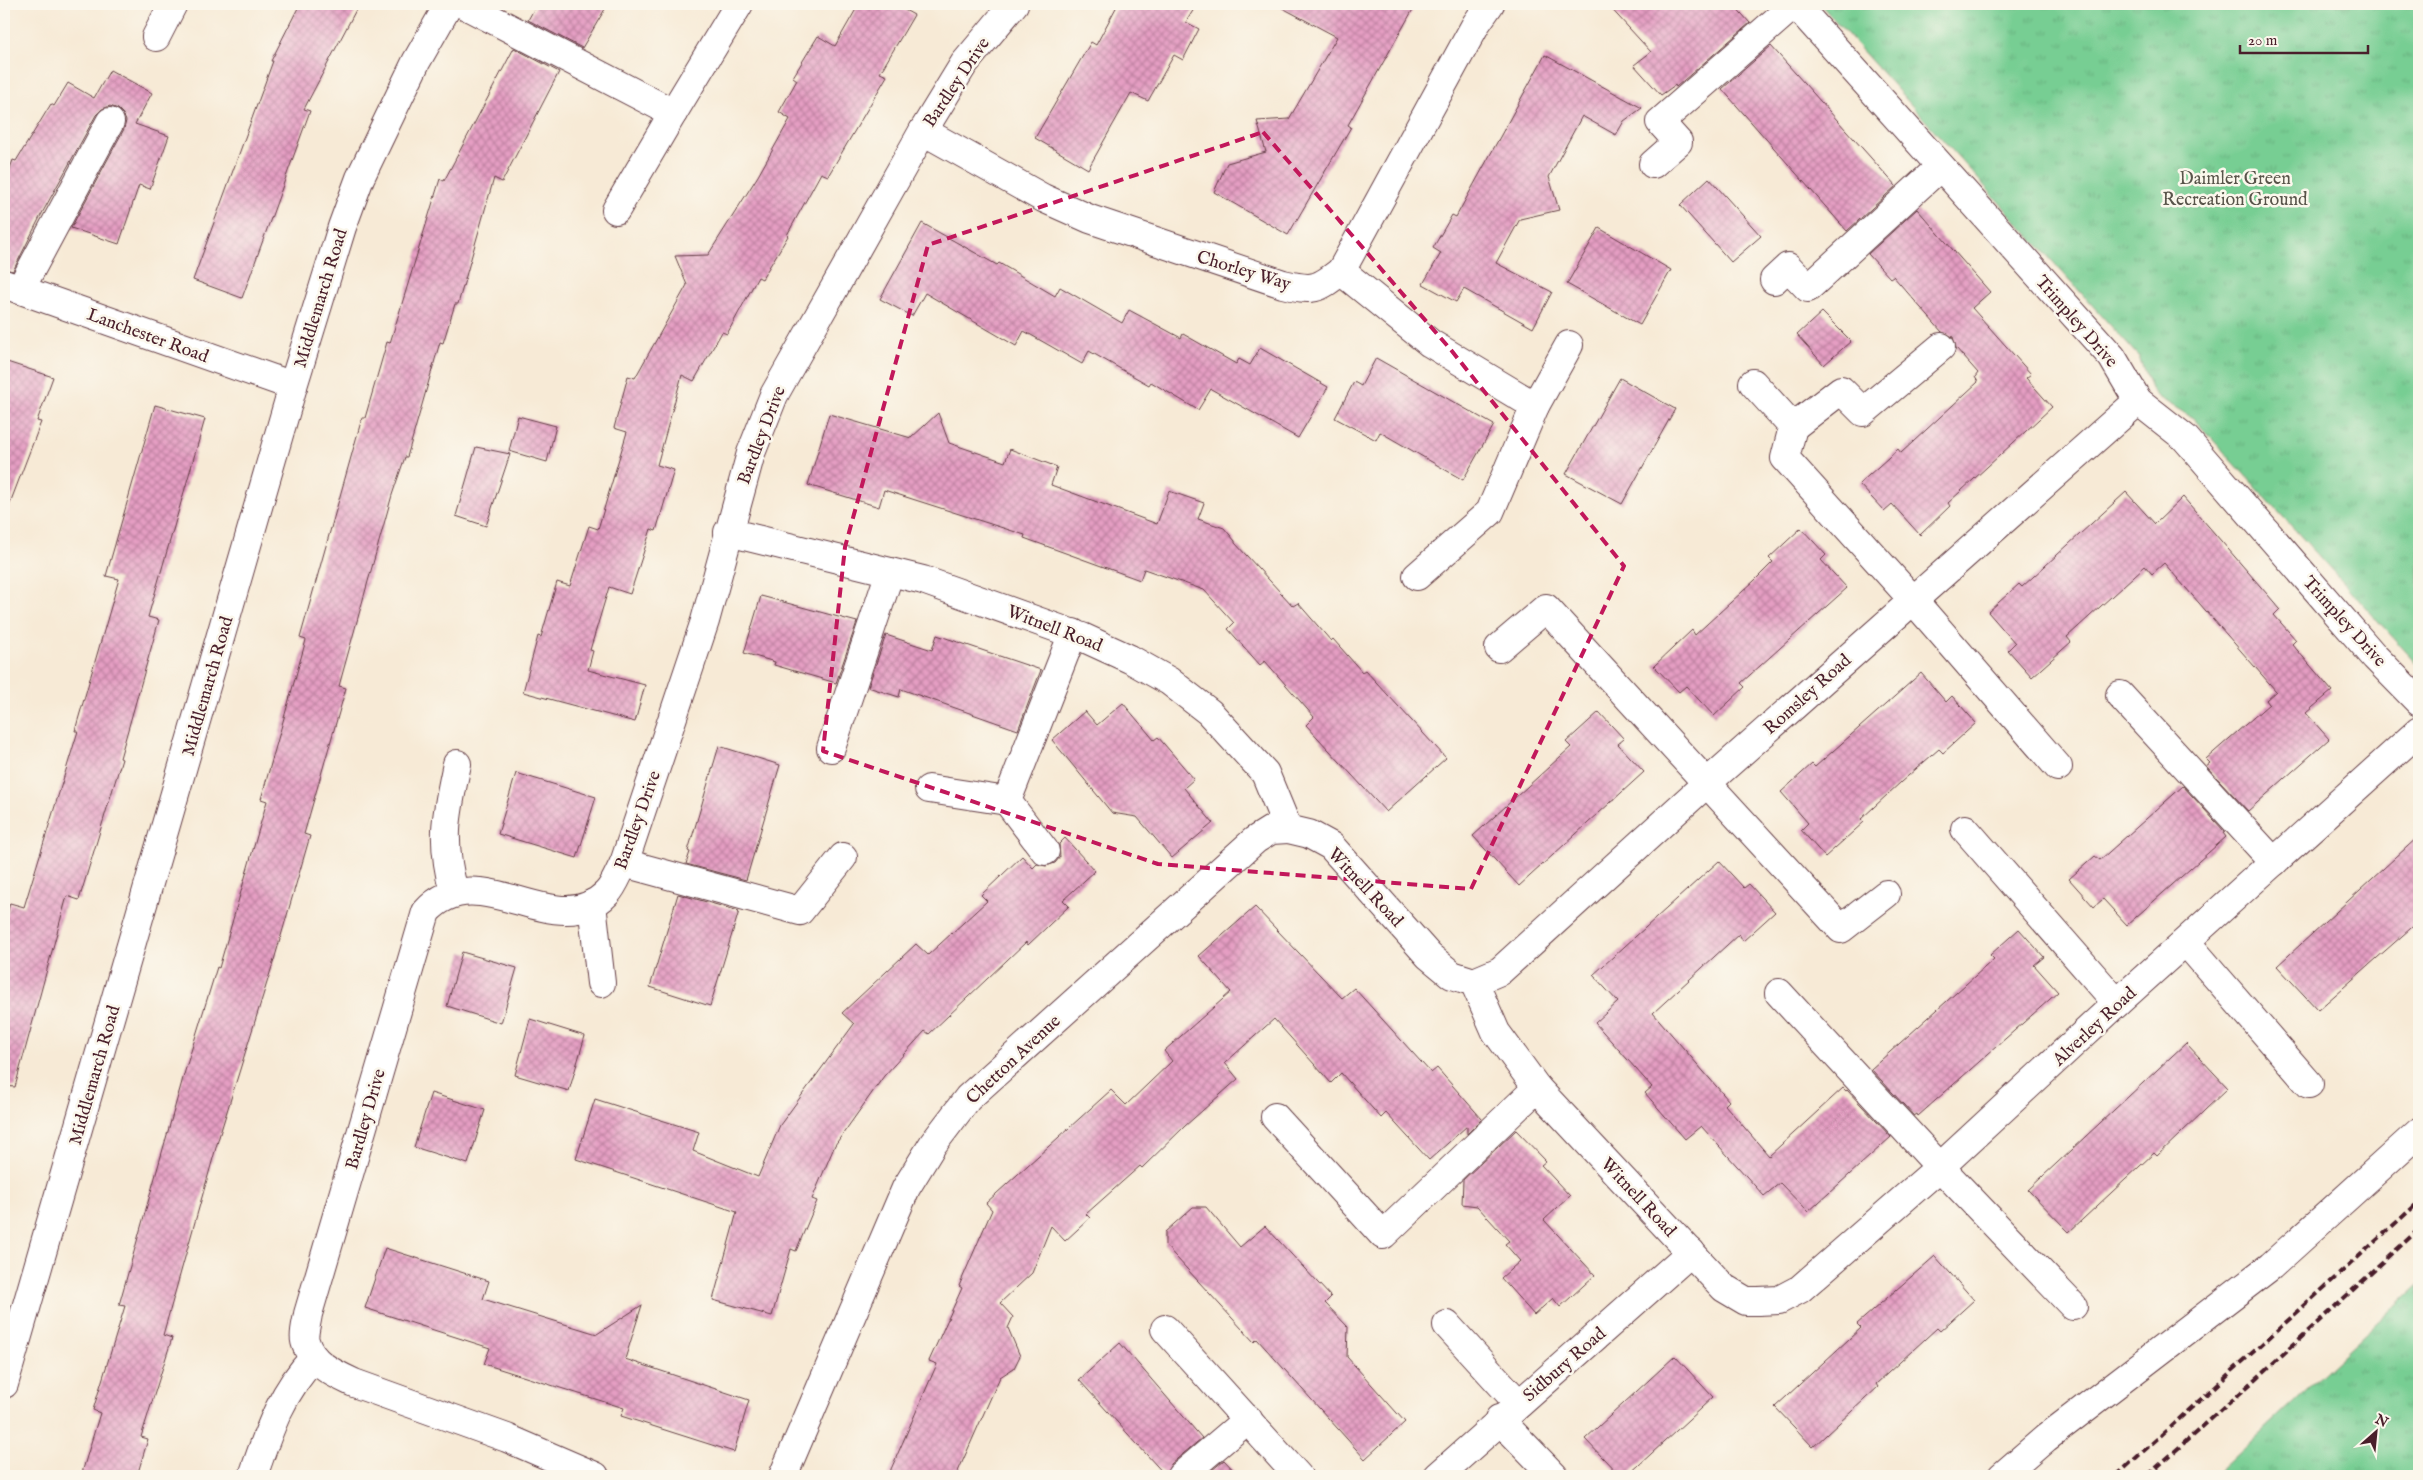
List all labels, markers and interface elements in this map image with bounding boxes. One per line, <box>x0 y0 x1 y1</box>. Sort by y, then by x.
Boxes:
scale bar <box>2240 22 2368 54</box>
text: 20 m <box>2248 31 2278 50</box>
street label: Bardley Drive <box>919 33 996 132</box>
park label: Daimler Green Recreation Ground <box>2162 168 2308 212</box>
street label: Middlemarch Road <box>289 226 354 371</box>
street label: Chorley Way <box>1194 246 1293 297</box>
street label: Trimpley Drive <box>2030 271 2122 373</box>
street label: Lanchester Road <box>84 304 212 369</box>
street label: Bardley Drive <box>733 383 792 488</box>
street label: Trimpley Drive <box>2297 572 2391 672</box>
street label: Witnell Road <box>1003 601 1106 658</box>
street label: Middlemarch Road <box>178 614 239 759</box>
street label: Romsley Road <box>1759 649 1857 741</box>
street label: Bardley Drive <box>610 768 667 873</box>
street label: Witnell Road <box>1322 843 1408 933</box>
street label: Alverley Road <box>2048 982 2142 1072</box>
street label: Middlemarch Road <box>65 1003 126 1148</box>
street label: Chetton Avenue <box>962 1010 1066 1110</box>
street label: Bardley Drive <box>341 1066 392 1172</box>
street label: Witnell Road <box>1595 1153 1681 1243</box>
street label: Sidbury Road <box>1519 1323 1612 1407</box>
north arrow <box>2350 1408 2400 1458</box>
text: N <box>2371 1410 2391 1432</box>

